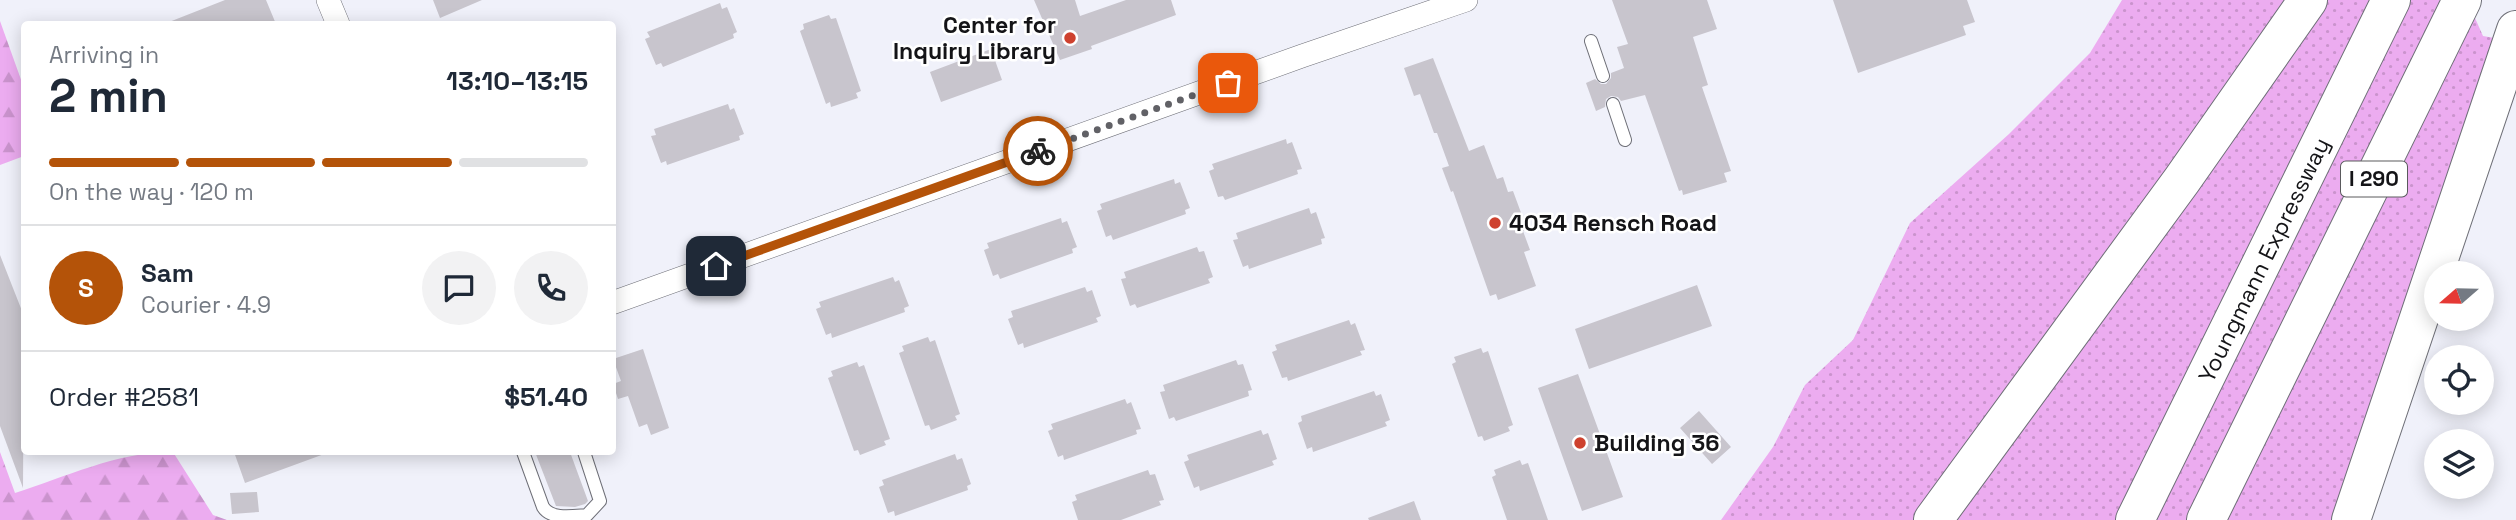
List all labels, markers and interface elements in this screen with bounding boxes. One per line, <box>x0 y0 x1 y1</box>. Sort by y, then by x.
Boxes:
place label: Center for Inquiry Library <box>893 10 1056 66</box>
marker: Center for Inquiry Library <box>1062 30 1078 46</box>
text: Arriving in <box>49 40 159 70</box>
pin <box>1198 53 1258 113</box>
text: 13:10–13:15 <box>446 64 588 98</box>
icon: bag <box>1209 64 1247 102</box>
text: 2 min <box>49 67 168 125</box>
courier <box>1003 116 1073 186</box>
icon: bike <box>1019 132 1057 170</box>
street label: Youngmann Expressway <box>2192 133 2336 387</box>
road number: I 290 <box>2341 162 2407 196</box>
text: On the way · 120 m <box>49 177 254 207</box>
place label: 4034 Rensch Road <box>1509 208 1717 238</box>
marker: 4034 Rensch Road <box>1487 215 1503 231</box>
pin <box>686 236 746 296</box>
icon: home <box>697 247 735 285</box>
button: chat <box>422 251 496 325</box>
button: phone <box>514 251 588 325</box>
text: Sam <box>141 256 194 290</box>
north arrow <box>2424 261 2494 331</box>
map controls <box>2424 261 2494 499</box>
text: S <box>78 271 94 305</box>
text: Courier · 4.9 <box>141 290 271 320</box>
button: locate <box>2424 345 2494 415</box>
text: Order #2581 <box>49 380 199 414</box>
text: $51.40 <box>504 380 588 414</box>
place label: Building 36 <box>1594 428 1719 458</box>
button: layers <box>2424 429 2494 499</box>
marker: Building 36 <box>1572 435 1588 451</box>

